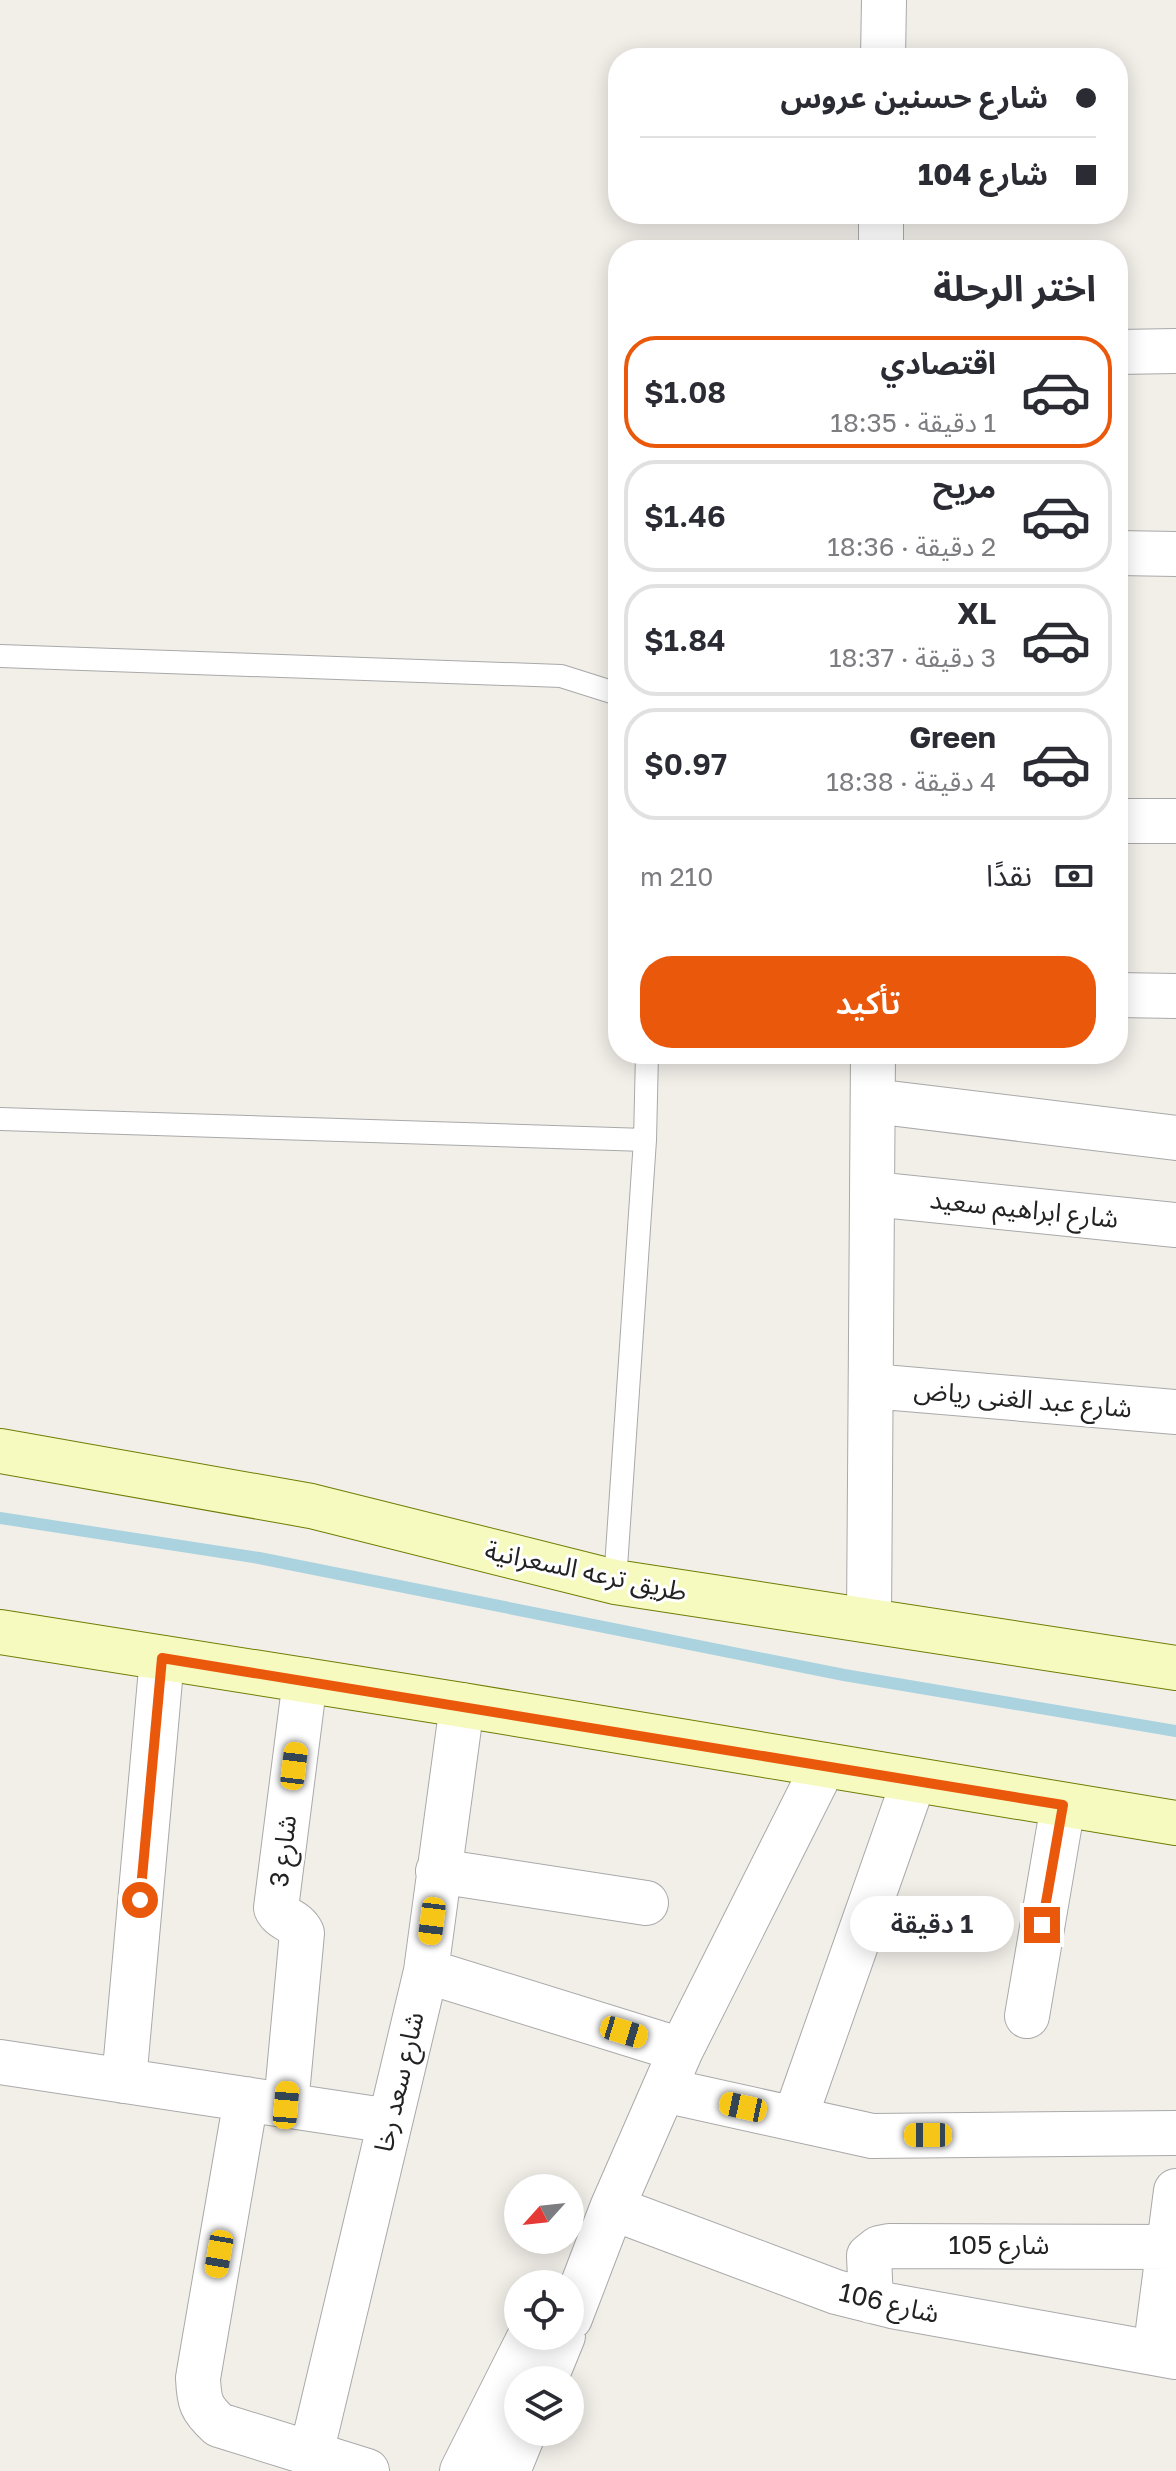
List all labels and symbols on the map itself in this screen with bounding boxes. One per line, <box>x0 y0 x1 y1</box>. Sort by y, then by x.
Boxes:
street label: شارع ابراهيم سعيد <box>928 1183 1120 1239</box>
street label: شارع عبد الغنى رياض <box>912 1374 1133 1427</box>
street label: طريق ترعه السعرانية <box>482 1534 690 1608</box>
car <box>279 1741 309 1791</box>
street label: شارع 3 <box>263 1813 306 1889</box>
route start <box>122 1882 158 1918</box>
car <box>417 1896 447 1946</box>
callout: 1 دقيقة <box>850 1897 1014 1953</box>
route end <box>1024 1907 1060 1943</box>
street label: شارع سعد رخا <box>367 2009 434 2156</box>
car <box>598 2014 650 2050</box>
car <box>272 2080 300 2130</box>
car <box>717 2090 769 2124</box>
car <box>904 2123 952 2147</box>
north arrow <box>504 2174 584 2254</box>
car <box>203 2228 235 2280</box>
street label: شارع 105 <box>949 2229 1050 2264</box>
street label: شارع 106 <box>835 2276 942 2333</box>

